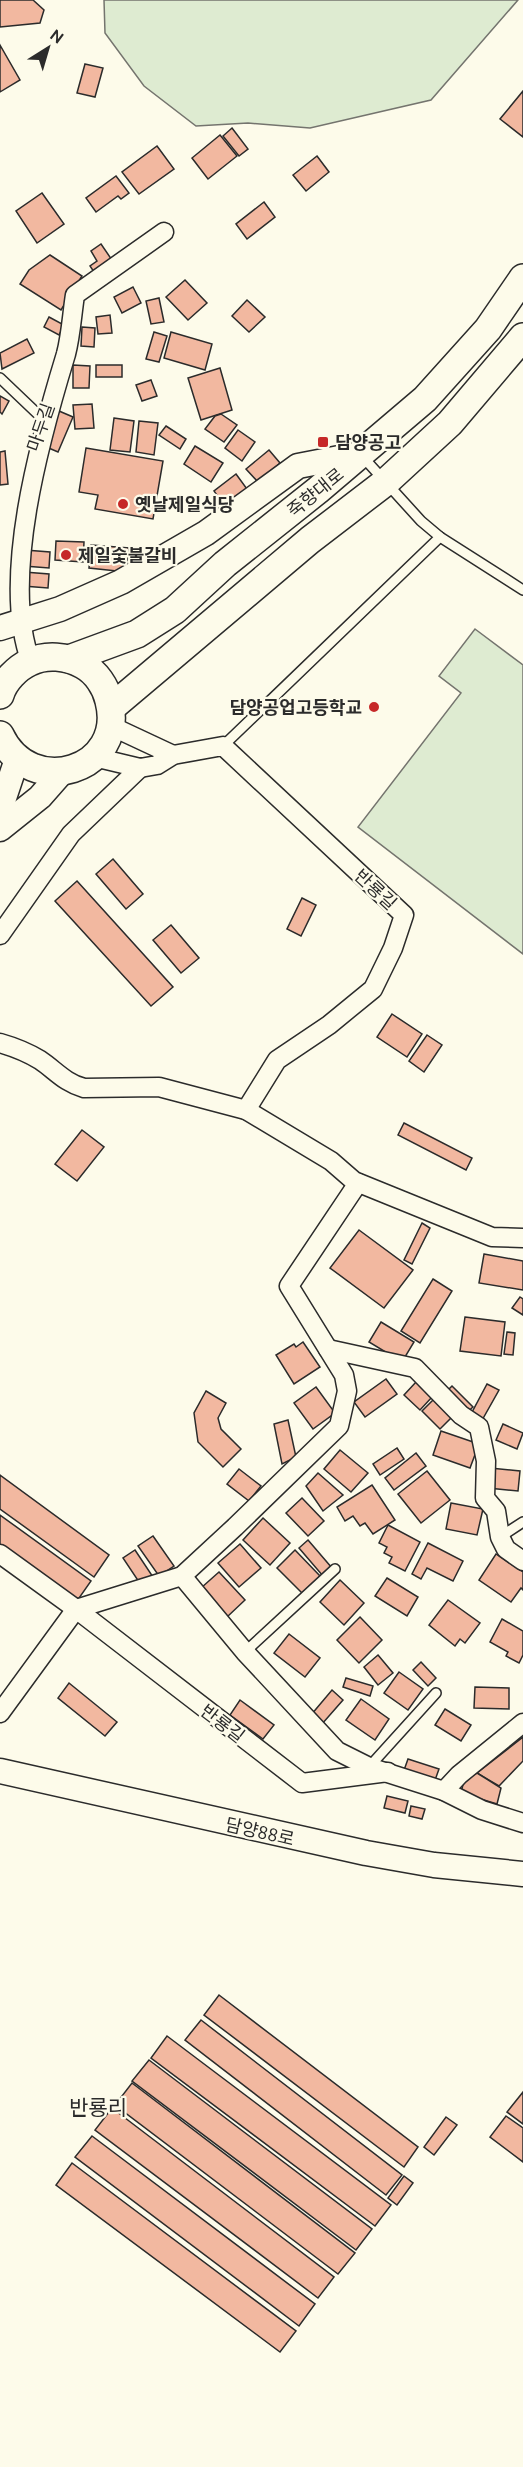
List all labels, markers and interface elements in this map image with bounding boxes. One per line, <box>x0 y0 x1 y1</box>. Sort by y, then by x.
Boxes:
north arrow <box>18 18 78 78</box>
text: N <box>47 25 67 47</box>
street label: 마두길 <box>22 400 58 454</box>
place label: 담양공고 <box>335 432 401 452</box>
marker: 담양공고 <box>316 435 330 449</box>
street label: 죽향대로 <box>283 463 347 521</box>
place label: 옛날제일식당 <box>135 494 234 514</box>
marker: 옛날제일식당 <box>116 497 130 511</box>
place label: 제일숯불갈비 <box>78 545 177 565</box>
marker: 제일숯불갈비 <box>59 548 73 562</box>
place label: 담양공업고등학교 <box>230 697 362 717</box>
marker: 담양공업고등학교 <box>367 700 381 714</box>
street label: 반룡길 <box>351 865 401 913</box>
street label: 반룡길 <box>197 1700 249 1746</box>
street label: 담양88로 <box>224 1813 296 1849</box>
district label: 반룡리 <box>69 2095 127 2119</box>

